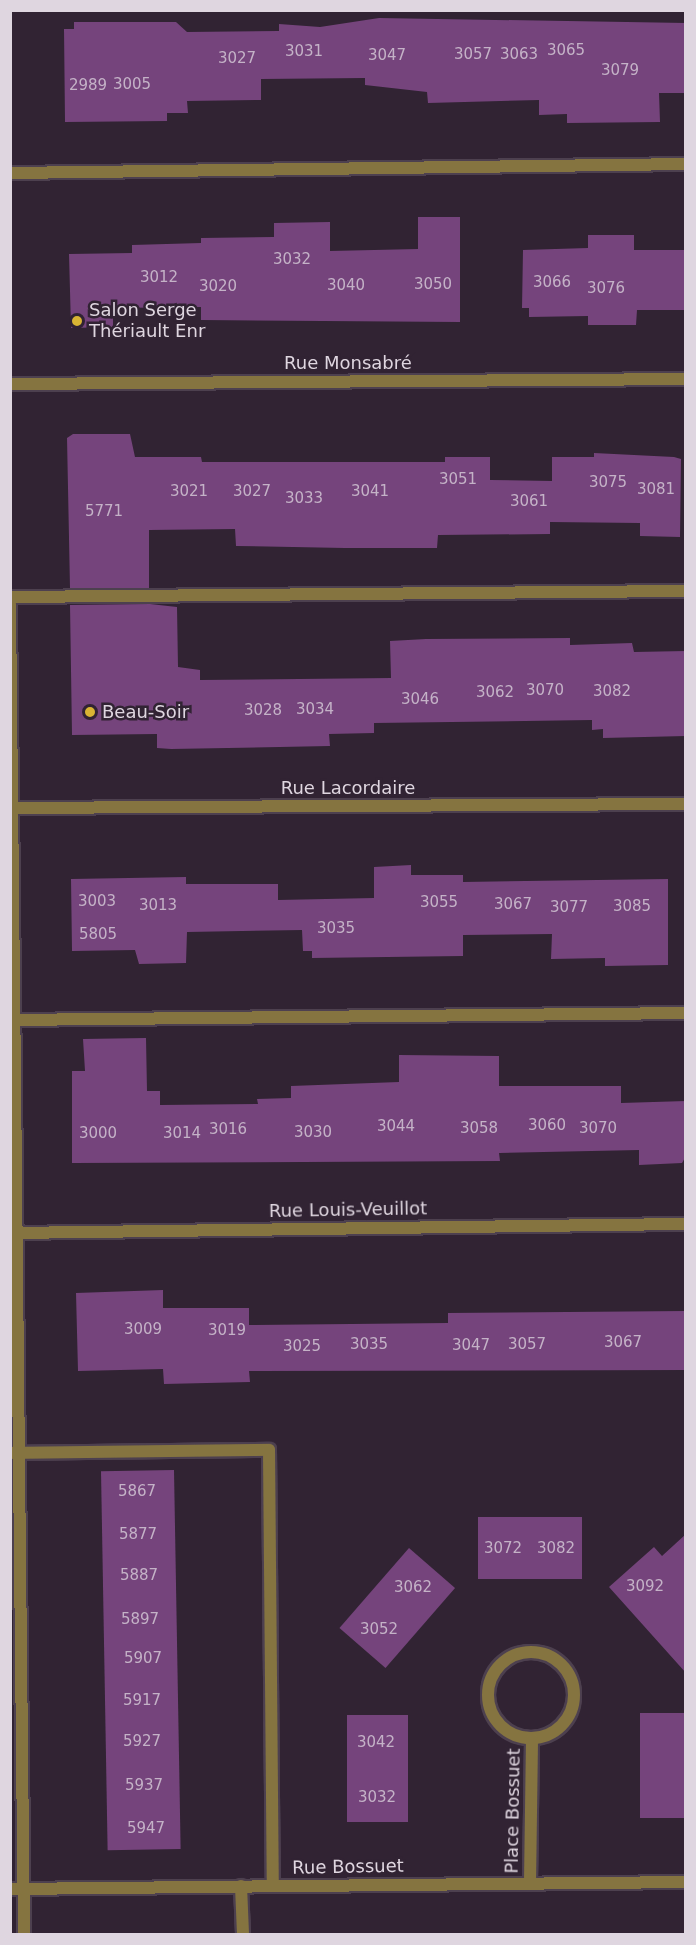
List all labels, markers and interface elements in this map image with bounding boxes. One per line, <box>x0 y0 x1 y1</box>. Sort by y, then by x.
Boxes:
house number: 3065 <box>547 42 585 60</box>
house number: 3031 <box>285 43 323 61</box>
house number: 3057 <box>454 46 492 64</box>
house number: 3063 <box>500 46 538 64</box>
house number: 3047 <box>368 47 406 65</box>
house number: 3027 <box>218 50 256 68</box>
house number: 3079 <box>601 62 639 80</box>
house number: 3005 <box>113 76 151 94</box>
house number: 2989 <box>69 77 107 95</box>
house number: 3032 <box>273 251 311 269</box>
house number: 3012 <box>140 269 178 287</box>
house number: 3066 <box>533 274 571 292</box>
house number: 3050 <box>414 276 452 294</box>
house number: 3040 <box>327 277 365 295</box>
house number: 3020 <box>199 278 237 296</box>
house number: 3076 <box>587 280 625 298</box>
place label: Salon Serge Thériault Enr <box>89 300 205 342</box>
marker: Salon Serge Thériault Enr <box>70 314 84 328</box>
street label: Rue Monsabré <box>284 352 412 374</box>
house number: 3051 <box>439 471 477 489</box>
house number: 3075 <box>589 474 627 492</box>
house number: 3081 <box>637 481 675 499</box>
house number: 3021 <box>170 483 208 501</box>
house number: 3027 <box>233 483 271 501</box>
house number: 3041 <box>351 483 389 501</box>
house number: 3033 <box>285 490 323 508</box>
house number: 3061 <box>510 493 548 511</box>
house number: 5771 <box>85 503 123 521</box>
house number: 3070 <box>526 682 564 700</box>
house number: 3082 <box>593 683 631 701</box>
house number: 3062 <box>476 684 514 702</box>
house number: 3046 <box>401 691 439 709</box>
place label: Beau-Soir <box>102 701 189 723</box>
house number: 3034 <box>296 701 334 719</box>
house number: 3028 <box>244 702 282 720</box>
marker: Beau-Soir <box>83 705 97 719</box>
street label: Rue Lacordaire <box>281 777 415 799</box>
house number: 3003 <box>78 893 116 911</box>
house number: 3055 <box>420 894 458 912</box>
house number: 3067 <box>494 896 532 914</box>
house number: 3013 <box>139 897 177 915</box>
house number: 3085 <box>613 898 651 916</box>
house number: 3077 <box>550 899 588 917</box>
house number: 3035 <box>317 920 355 938</box>
house number: 5805 <box>79 926 117 944</box>
house number: 3060 <box>528 1117 566 1135</box>
house number: 3044 <box>377 1118 415 1136</box>
house number: 3058 <box>460 1120 498 1138</box>
house number: 3070 <box>579 1120 617 1138</box>
house number: 3016 <box>209 1121 247 1139</box>
house number: 3030 <box>294 1124 332 1142</box>
house number: 3000 <box>79 1125 117 1143</box>
house number: 3014 <box>163 1125 201 1143</box>
street label: Rue Louis-Veuillot <box>269 1198 427 1222</box>
house number: 3009 <box>124 1321 162 1339</box>
house number: 3019 <box>208 1322 246 1340</box>
house number: 3067 <box>604 1334 642 1352</box>
house number: 3035 <box>350 1336 388 1354</box>
house number: 3057 <box>508 1336 546 1354</box>
house number: 3047 <box>452 1337 490 1355</box>
house number: 3025 <box>283 1338 321 1356</box>
house number: 5867 <box>118 1483 156 1501</box>
house number: 5877 <box>119 1526 157 1544</box>
house number: 3072 <box>484 1540 522 1558</box>
house number: 3082 <box>537 1540 575 1558</box>
house number: 5887 <box>120 1567 158 1585</box>
house number: 3092 <box>626 1578 664 1596</box>
house number: 3062 <box>394 1579 432 1597</box>
house number: 5897 <box>121 1611 159 1629</box>
house number: 3052 <box>360 1621 398 1639</box>
house number: 5907 <box>124 1650 162 1668</box>
house number: 5917 <box>123 1692 161 1710</box>
house number: 5927 <box>123 1733 161 1751</box>
house number: 3042 <box>357 1734 395 1752</box>
street label: Place Bossuet <box>501 1748 525 1874</box>
house number: 5937 <box>125 1777 163 1795</box>
house number: 3032 <box>358 1789 396 1807</box>
house number: 5947 <box>127 1820 165 1838</box>
street label: Rue Bossuet <box>292 1855 404 1879</box>

